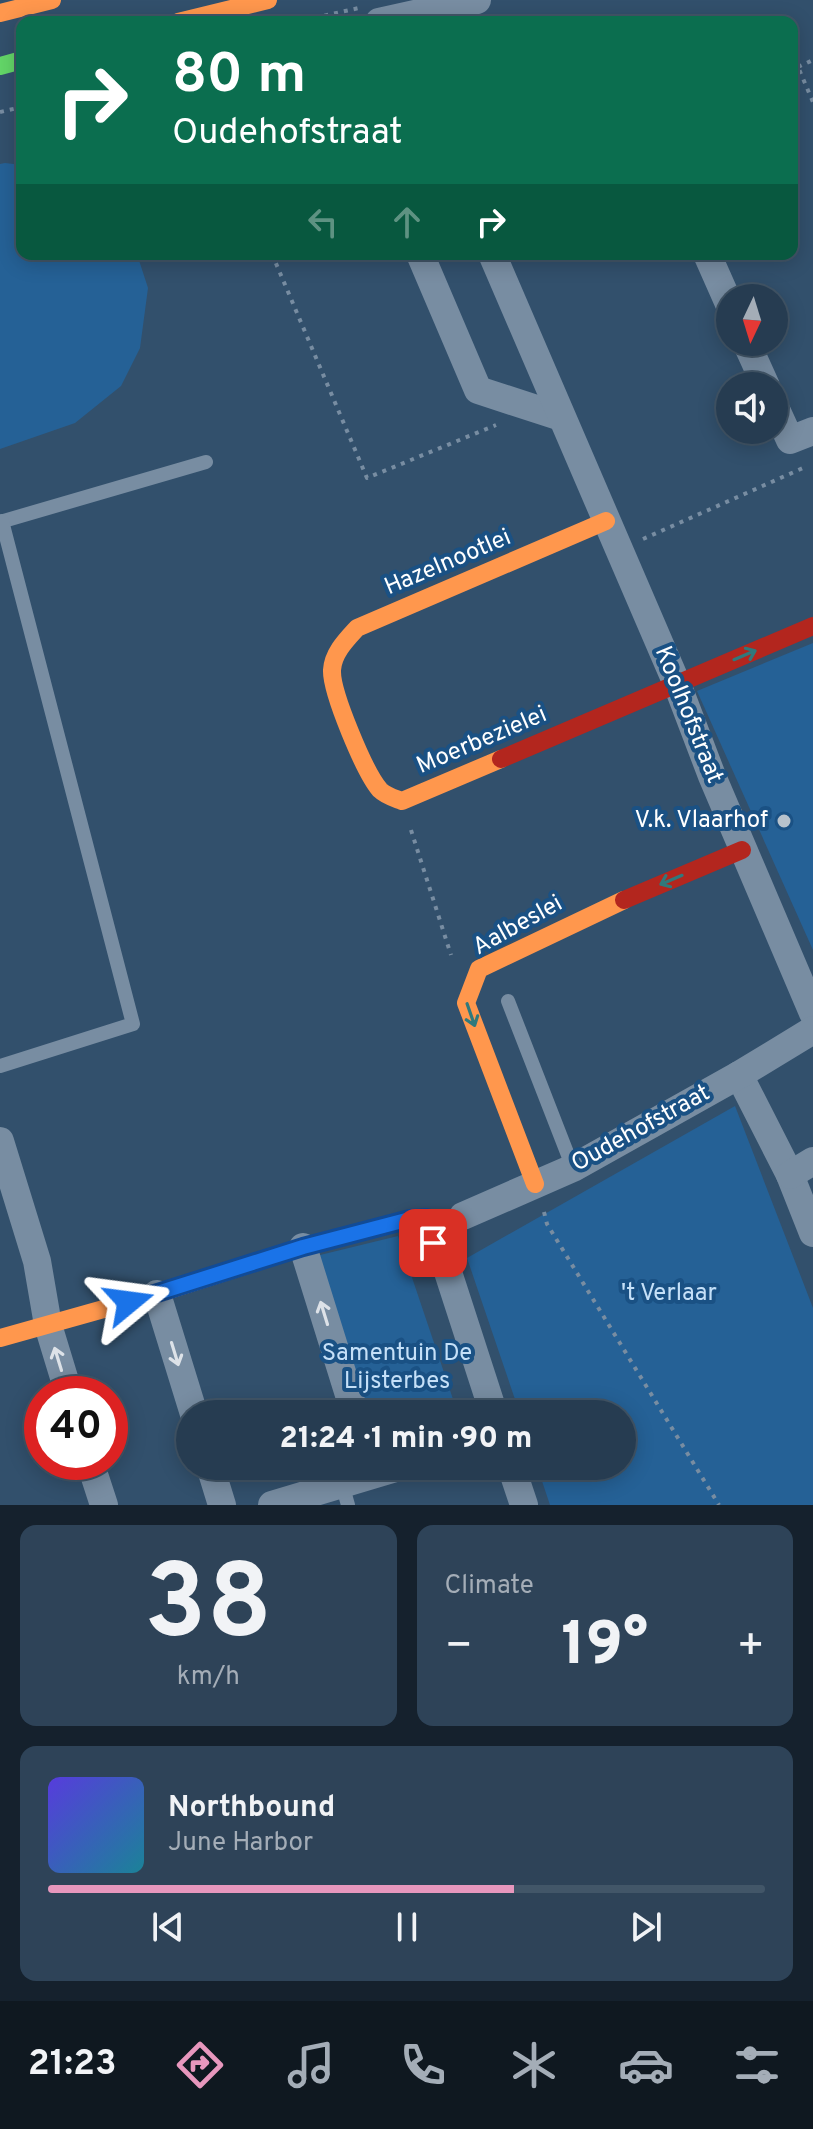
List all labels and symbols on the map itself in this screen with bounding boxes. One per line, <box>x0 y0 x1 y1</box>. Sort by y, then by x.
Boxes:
north arrow <box>716 284 788 356</box>
street label: Hazelnootlei <box>380 523 516 603</box>
street label: Koolhofstraat <box>647 642 729 788</box>
one-way arrow <box>732 646 757 661</box>
street label: Moerbezielei <box>412 700 552 782</box>
place label: V.k. Vlaarhof <box>634 806 768 836</box>
marker: V.k. Vlaarhof <box>775 812 793 830</box>
one-way arrow <box>659 874 683 889</box>
street label: Aalbeslei <box>468 889 568 963</box>
one-way arrow <box>464 1002 479 1027</box>
street label: Oudehofstraat <box>566 1079 716 1179</box>
pin <box>399 1209 467 1277</box>
position arrow <box>87 1260 171 1344</box>
park label: 't Verlaar <box>621 1279 717 1309</box>
one-way arrow <box>315 1300 330 1325</box>
park label: Samentuin De Lijsterbes <box>322 1339 472 1397</box>
one-way arrow <box>169 1341 183 1366</box>
one-way arrow <box>50 1347 65 1373</box>
speed limit sign: 40 <box>24 1376 128 1480</box>

